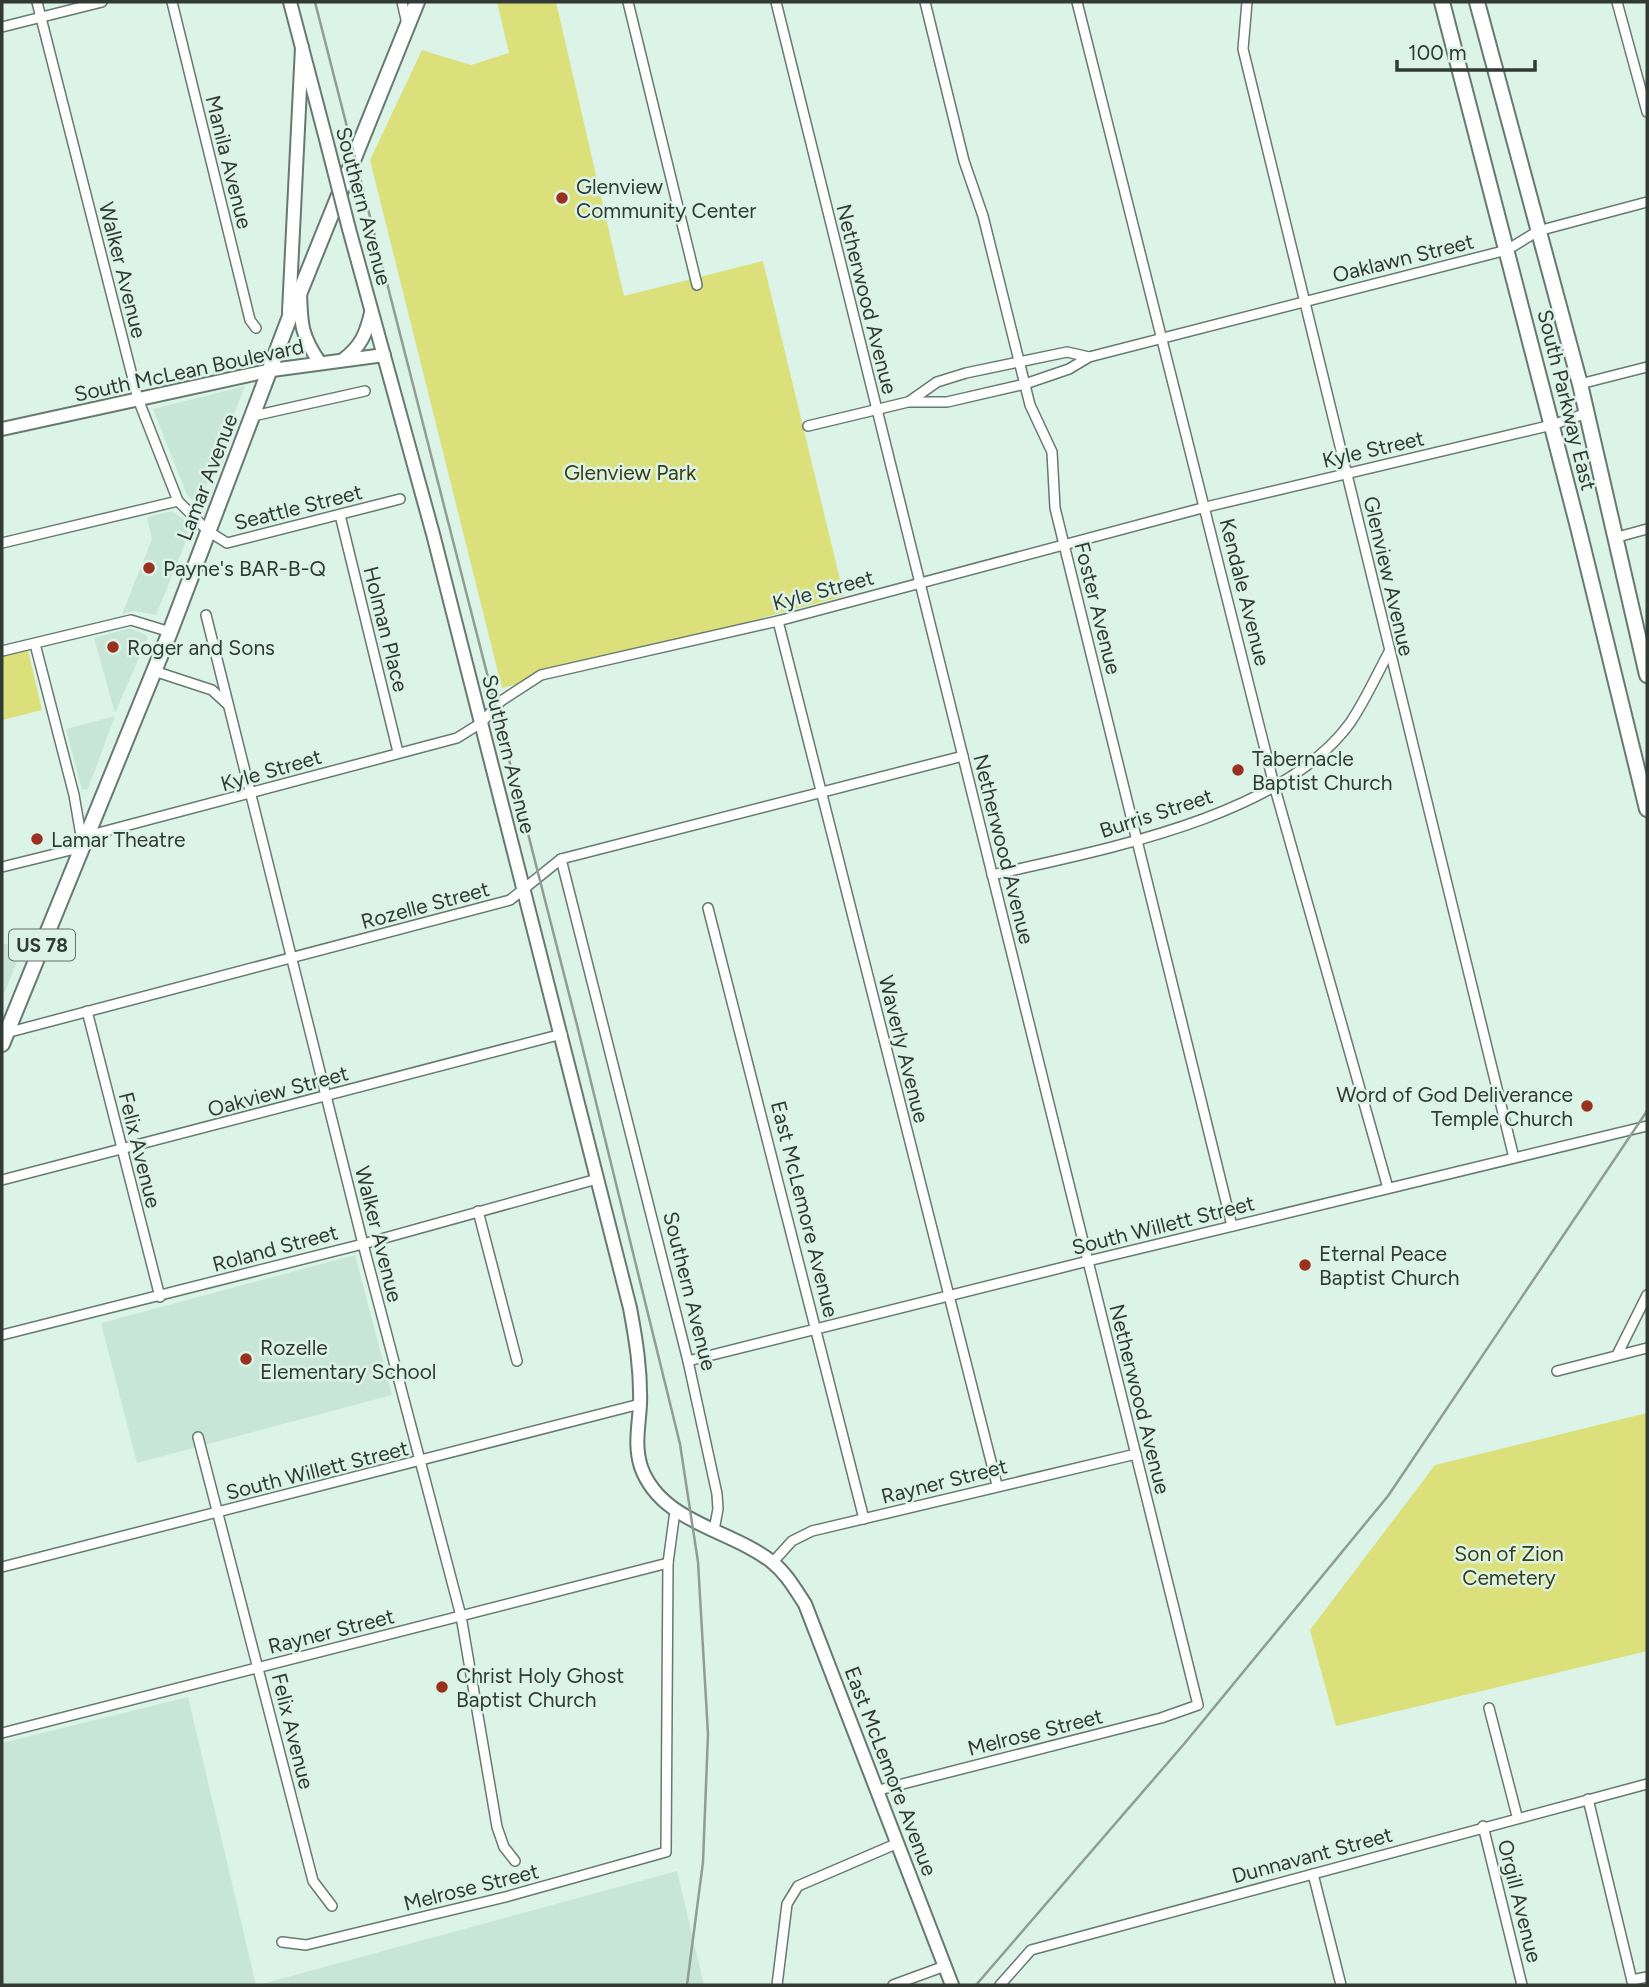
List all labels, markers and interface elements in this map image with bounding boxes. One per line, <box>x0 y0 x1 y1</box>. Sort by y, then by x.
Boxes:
scale bar <box>1397 28 1535 72</box>
text: 100 m <box>1408 40 1467 65</box>
street label: Manila Avenue <box>200 93 258 231</box>
street label: Southern Avenue <box>331 124 397 288</box>
place label: Glenview Community Center <box>576 174 756 223</box>
marker: Glenview Community Center <box>554 190 570 206</box>
street label: Walker Avenue <box>94 199 152 341</box>
street label: Netherwood Avenue <box>831 201 903 397</box>
street label: Oaklawn Street <box>1330 228 1476 288</box>
street label: South Parkway East <box>1532 307 1602 493</box>
street label: South McLean Boulevard <box>72 333 306 407</box>
street label: Lamar Avenue <box>171 410 243 544</box>
street label: Kyle Street <box>1320 425 1426 473</box>
park label: Glenview Park <box>564 460 697 485</box>
street label: Seattle Street <box>231 479 365 535</box>
street label: Glenview Avenue <box>1358 494 1420 658</box>
street label: Kendale Avenue <box>1215 516 1275 668</box>
street label: Foster Avenue <box>1069 539 1127 677</box>
place label: Payne's BAR-B-Q <box>163 556 326 581</box>
marker: Payne's BAR-B-Q <box>141 560 157 576</box>
street label: Holman Place <box>358 564 414 694</box>
street label: Kyle Street <box>770 564 876 616</box>
place label: Roger and Sons <box>127 635 275 660</box>
marker: Roger and Sons <box>105 639 121 655</box>
street label: Southern Avenue <box>477 672 541 836</box>
street label: Kyle Street <box>218 744 324 796</box>
place label: Tabernacle Baptist Church <box>1252 746 1392 795</box>
street label: Netherwood Avenue <box>968 751 1040 947</box>
marker: Tabernacle Baptist Church <box>1230 762 1246 778</box>
street label: Burris Street <box>1096 783 1216 843</box>
place label: Lamar Theatre <box>51 827 185 852</box>
marker: Lamar Theatre <box>29 831 45 847</box>
street label: Rozelle Street <box>358 876 492 934</box>
road number: US 78 <box>9 930 75 960</box>
street label: Waverly Avenue <box>874 973 934 1125</box>
street label: Oakview Street <box>205 1060 351 1122</box>
place label: Word of God Deliverance Temple Church <box>1336 1082 1573 1131</box>
street label: Felix Avenue <box>114 1090 166 1210</box>
street label: East McLemore Avenue <box>766 1098 844 1320</box>
marker: Word of God Deliverance Temple Church <box>1579 1098 1595 1114</box>
street label: Walker Avenue <box>350 1163 408 1305</box>
street label: South Willett Street <box>1069 1190 1257 1260</box>
street label: Southern Avenue <box>658 1209 722 1373</box>
street label: Roland Street <box>210 1219 340 1277</box>
place label: Eternal Peace Baptist Church <box>1319 1241 1459 1290</box>
marker: Eternal Peace Baptist Church <box>1297 1257 1313 1273</box>
street label: Netherwood Avenue <box>1104 1301 1176 1497</box>
place label: Rozelle Elementary School <box>260 1335 436 1384</box>
marker: Rozelle Elementary School <box>238 1351 254 1367</box>
street label: South Willett Street <box>223 1435 411 1505</box>
street label: Rayner Street <box>878 1453 1010 1509</box>
park label: Son of Zion Cemetery <box>1454 1541 1564 1590</box>
street label: Rayner Street <box>265 1603 397 1659</box>
place label: Christ Holy Ghost Baptist Church <box>456 1663 624 1712</box>
street label: East McLemore Avenue <box>839 1663 943 1879</box>
street label: Felix Avenue <box>267 1671 319 1791</box>
marker: Christ Holy Ghost Baptist Church <box>434 1679 450 1695</box>
street label: Melrose Street <box>965 1703 1105 1761</box>
street label: Dunnavant Street <box>1229 1822 1395 1888</box>
street label: Orgill Avenue <box>1493 1837 1547 1965</box>
street label: Melrose Street <box>401 1858 541 1916</box>

